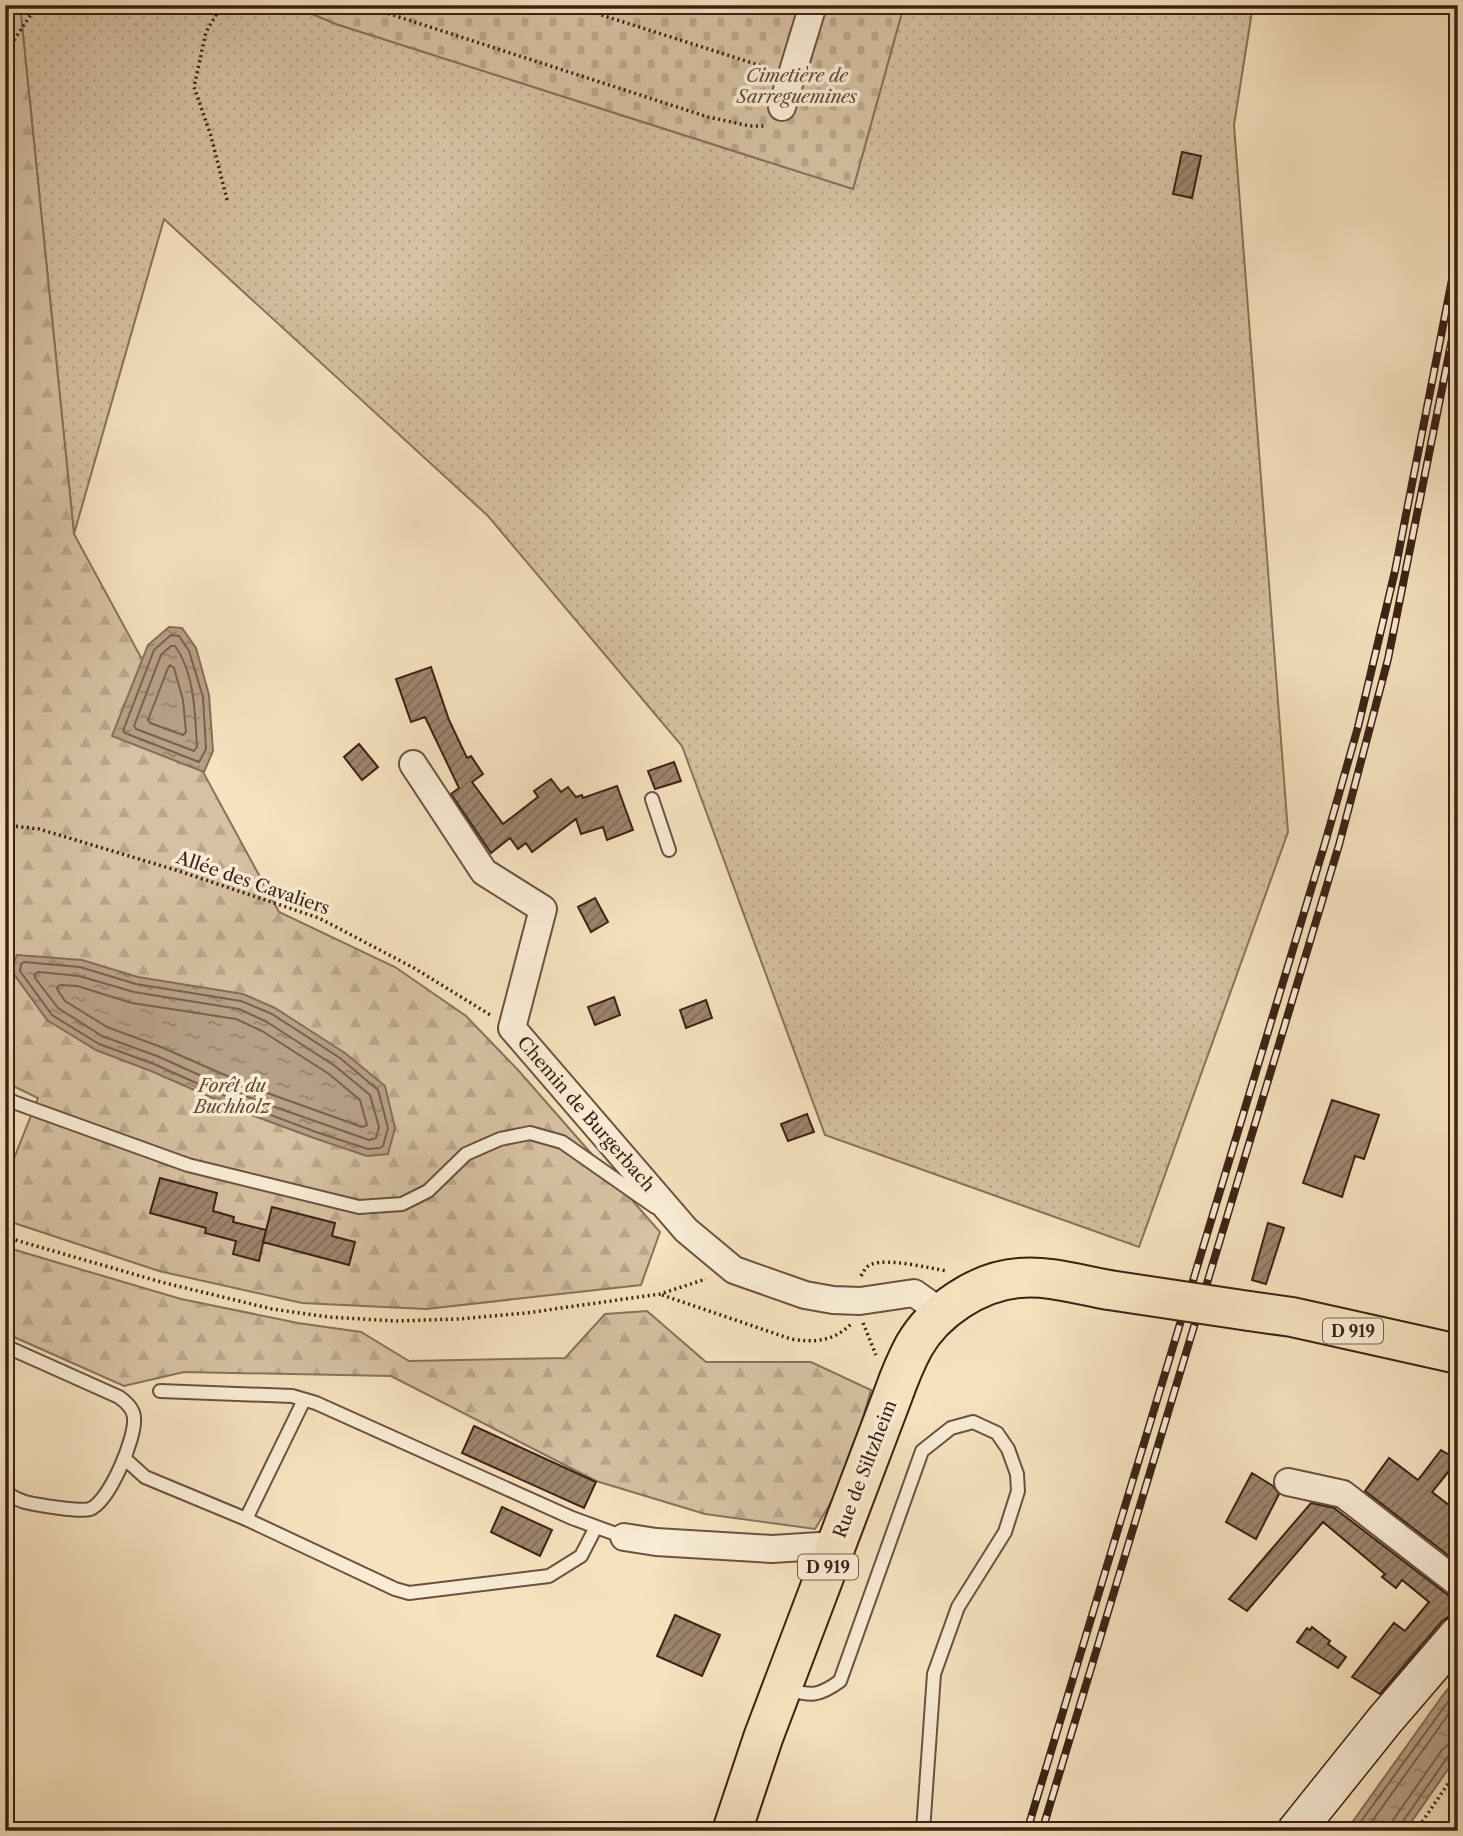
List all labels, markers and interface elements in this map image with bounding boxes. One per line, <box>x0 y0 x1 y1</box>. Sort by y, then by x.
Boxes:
park label: Cimetière de Sarreguemines <box>736 65 857 108</box>
street label: Allée des Cavaliers <box>173 846 333 920</box>
street label: Chemin de Burgerbach <box>513 1032 659 1196</box>
park label: Forêt du Buchholz <box>192 1075 272 1118</box>
road number: D 919 <box>1323 1318 1383 1344</box>
street label: Rue de Siltzheim <box>829 1397 901 1541</box>
road number: D 919 <box>798 1554 858 1580</box>

